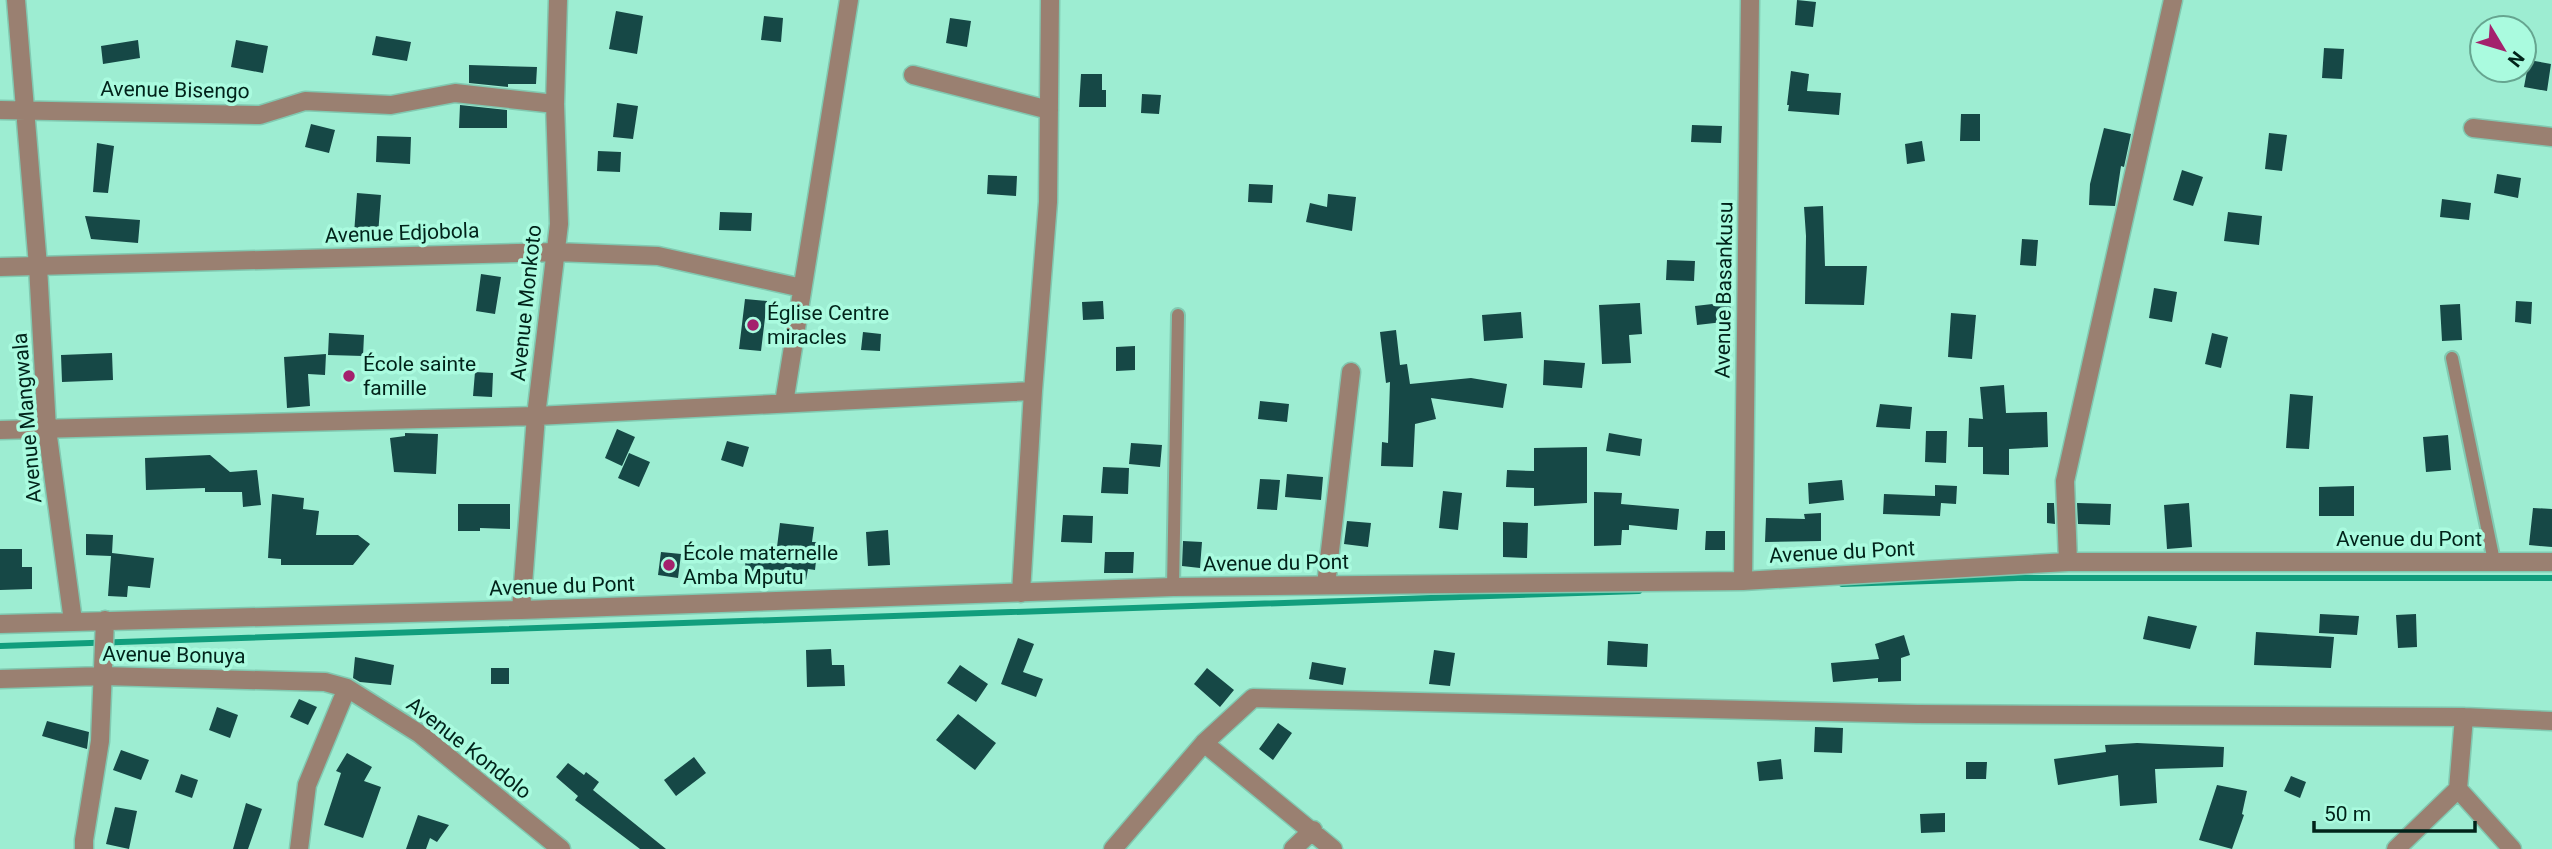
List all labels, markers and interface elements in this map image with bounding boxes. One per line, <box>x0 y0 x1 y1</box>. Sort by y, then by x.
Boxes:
north arrow <box>2468 14 2538 84</box>
text: N <box>2503 47 2529 72</box>
street label: Avenue Bisengo <box>100 77 250 103</box>
street label: Avenue Basankusu <box>1710 201 1738 379</box>
street label: Avenue Edjobola <box>324 218 480 248</box>
street label: Avenue Monkoto <box>506 224 546 382</box>
place label: Église Centre miracles <box>767 301 889 349</box>
marker: Église Centre miracles <box>745 317 761 333</box>
street label: Avenue Mangwala <box>8 332 46 504</box>
place label: École sainte famille <box>363 352 476 400</box>
marker: École sainte famille <box>341 368 357 384</box>
street label: Avenue du Pont <box>2336 527 2482 551</box>
street label: Avenue du Pont <box>1768 536 1916 568</box>
place label: École maternelle Amba Mputu <box>683 541 838 589</box>
street label: Avenue du Pont <box>1203 550 1349 576</box>
marker: École maternelle Amba Mputu <box>661 557 677 573</box>
street label: Avenue du Pont <box>489 571 636 601</box>
street label: Avenue Bonuya <box>102 642 246 668</box>
street label: Avenue Kondolo <box>402 692 536 804</box>
scale bar <box>2314 790 2475 834</box>
text: 50 m <box>2324 802 2371 826</box>

